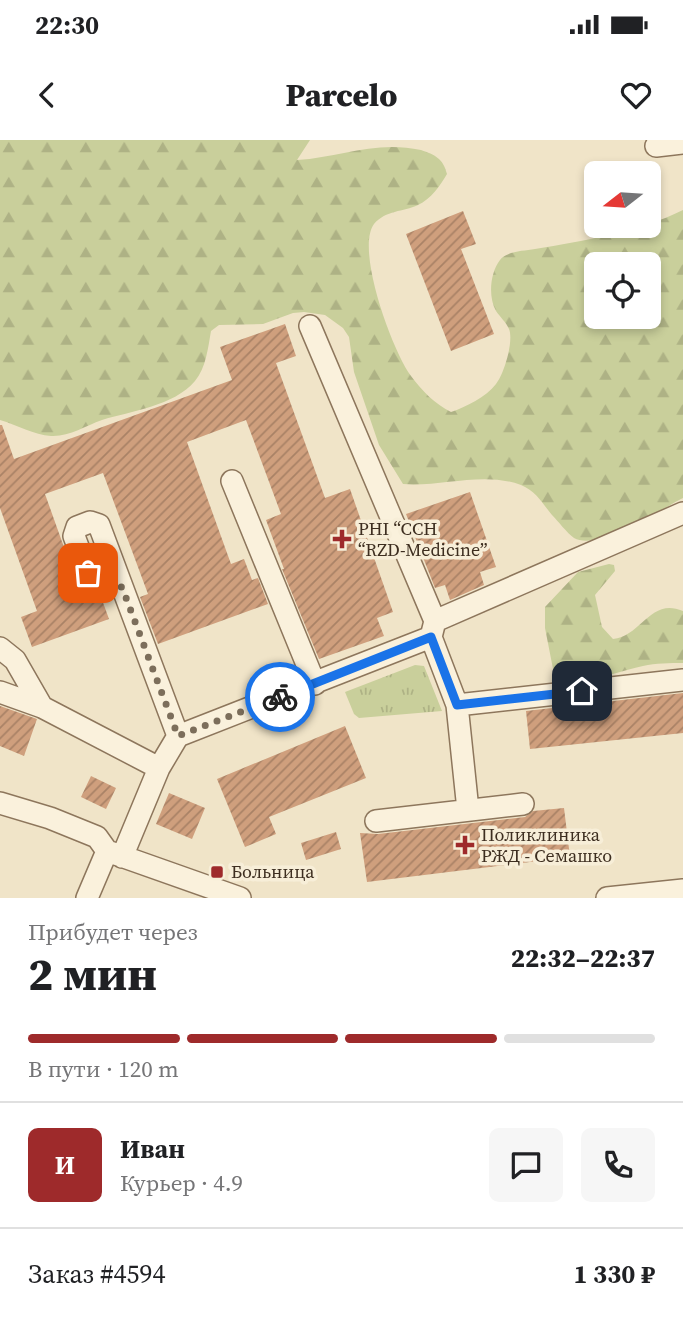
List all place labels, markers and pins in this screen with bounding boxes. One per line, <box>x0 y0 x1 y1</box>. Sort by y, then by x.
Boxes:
place label: PHI “CCH “RZD-Medicine” <box>358 516 487 562</box>
marker: PHI “CCH “RZD-Medicine” <box>332 529 352 549</box>
pin <box>58 543 118 603</box>
pin <box>552 661 612 721</box>
place label: Поликлиника РЖД - Семашко <box>481 822 612 868</box>
marker: Поликлиника РЖД - Семашко <box>455 835 475 855</box>
place label: Больница <box>231 859 315 884</box>
marker: Больница <box>209 864 225 880</box>

